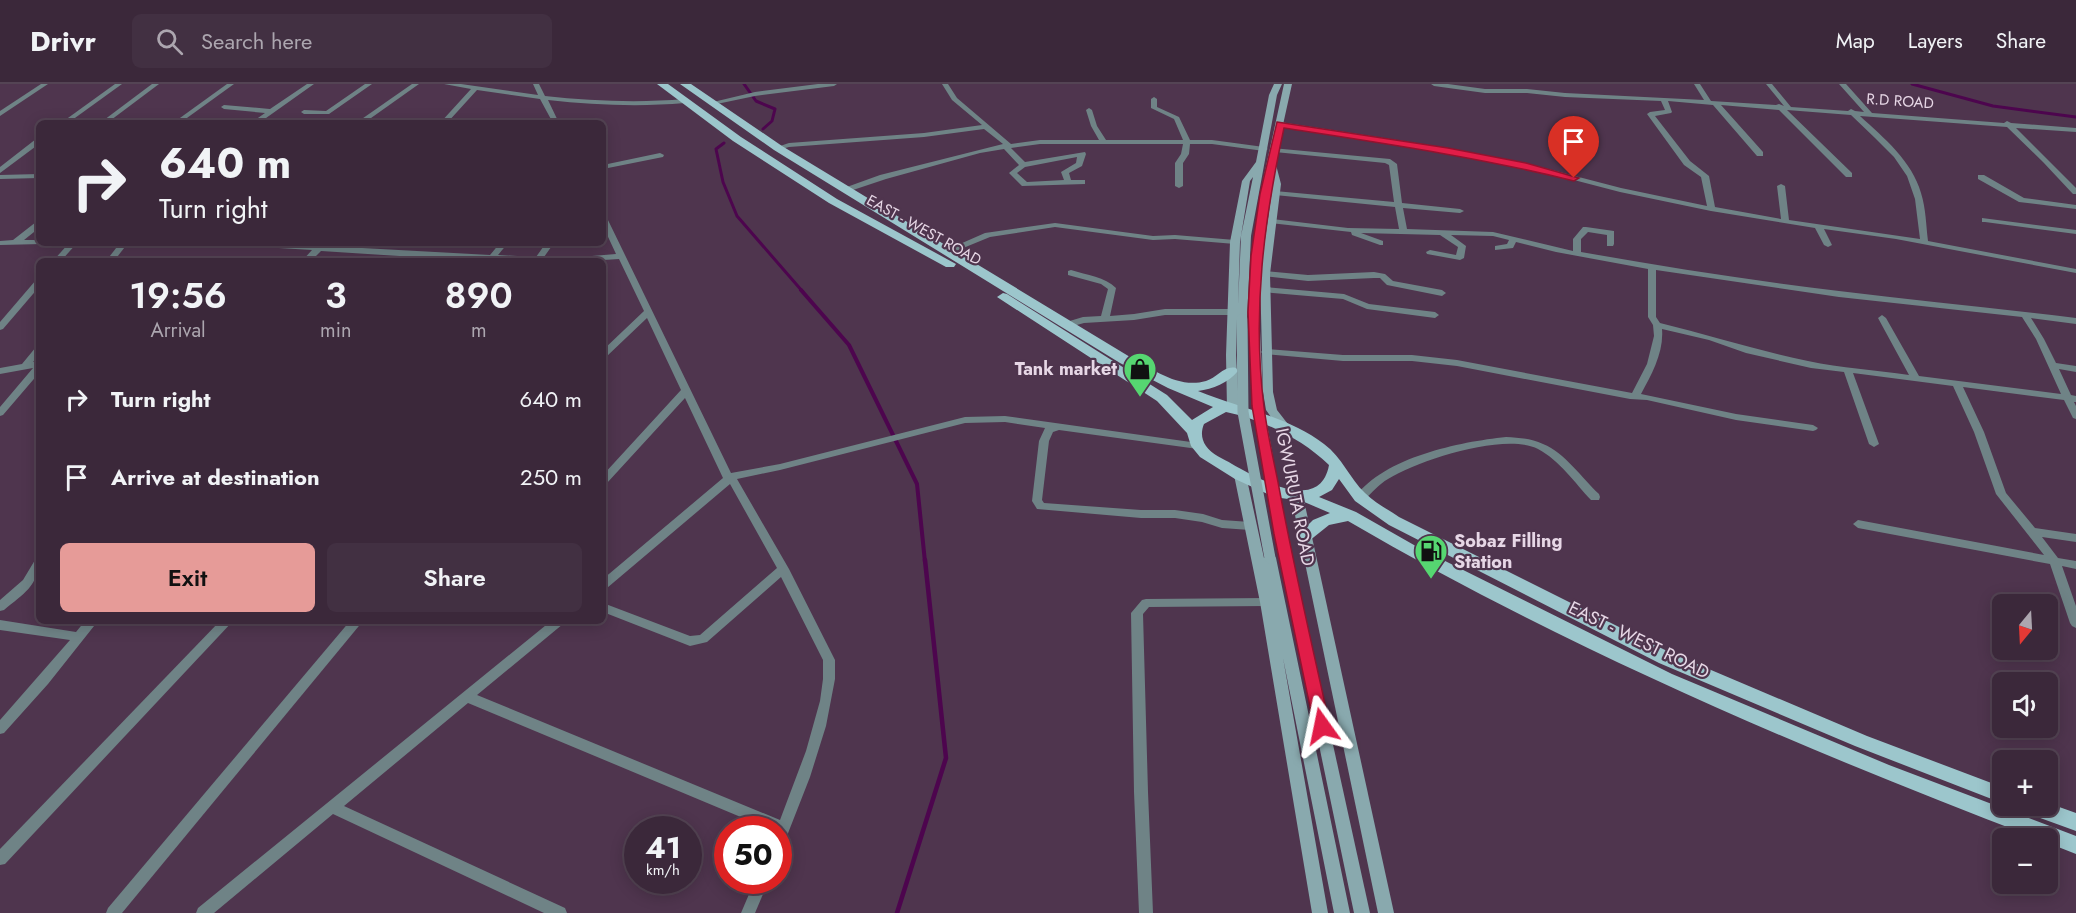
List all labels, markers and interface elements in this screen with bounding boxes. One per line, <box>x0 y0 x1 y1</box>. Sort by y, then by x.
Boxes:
search box <box>132 14 552 68</box>
text: Drivr <box>30 21 96 62</box>
icon: search <box>153 25 186 58</box>
text: Search here <box>201 25 312 57</box>
text: Map <box>1836 26 1875 56</box>
text: Layers <box>1908 26 1963 56</box>
text: Share <box>1996 26 2046 56</box>
street label: R.D ROAD <box>1866 88 1934 114</box>
pin <box>1548 116 1599 178</box>
icon: arrive <box>1557 125 1590 158</box>
text: 640 m <box>159 133 291 194</box>
icon: right <box>60 144 138 222</box>
text: Turn right <box>159 189 267 228</box>
street label: EAST - WEST ROAD <box>863 189 985 271</box>
text: 19:56 <box>129 269 227 321</box>
text: 3 <box>325 269 347 321</box>
text: 890 <box>445 269 513 321</box>
text: Arrival <box>150 316 206 345</box>
text: min <box>320 316 351 345</box>
text: m <box>471 316 487 345</box>
shop icon: Tank market <box>1122 351 1158 398</box>
place label: Tank market <box>1015 356 1117 382</box>
icon: right <box>60 383 93 416</box>
text: Turn right <box>111 383 211 415</box>
text: 640 m <box>520 383 582 415</box>
street label: IGWURUTA ROAD <box>1269 426 1321 568</box>
icon: arrive <box>60 461 93 494</box>
text: Arrive at destination <box>111 461 320 493</box>
text: 250 m <box>520 461 582 493</box>
place label: Sobaz Filling Station <box>1454 528 1562 575</box>
fuel station icon: Sobaz Filling Station <box>1413 533 1449 580</box>
button: Exit <box>60 543 315 612</box>
button: Share <box>327 543 582 612</box>
north arrow <box>1992 594 2058 660</box>
map controls <box>1992 594 2058 894</box>
street label: EAST - WEST ROAD <box>1564 595 1714 685</box>
button: sound <box>1992 672 2058 738</box>
position arrow <box>1290 694 1354 758</box>
button: + <box>1992 750 2058 816</box>
speed limit sign: 50 <box>714 816 792 894</box>
text: 41 <box>645 826 681 869</box>
button: − <box>1992 828 2058 894</box>
text: km/h <box>646 859 680 881</box>

